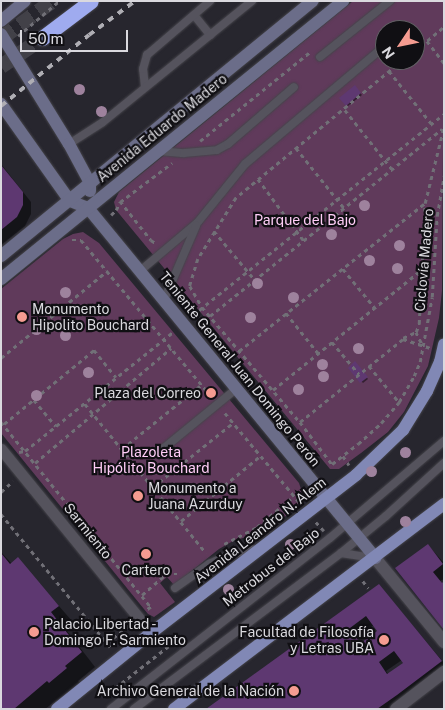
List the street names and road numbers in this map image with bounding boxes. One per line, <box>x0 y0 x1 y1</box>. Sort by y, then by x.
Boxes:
street label: Avenida Eduardo Madero <box>94 70 230 186</box>
street label: Ciclovía Madero <box>411 208 437 312</box>
street label: Teniente General Juan Domingo Perón <box>156 268 324 470</box>
street label: Avenida Leandro N. Alem <box>191 473 329 587</box>
street label: Sarmiento <box>60 500 116 562</box>
street label: Metrobus del Bajo <box>219 524 323 610</box>

